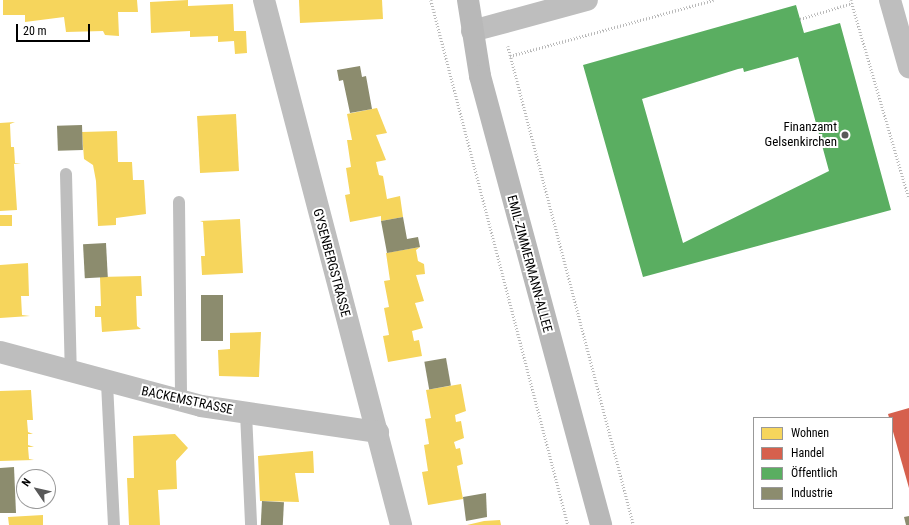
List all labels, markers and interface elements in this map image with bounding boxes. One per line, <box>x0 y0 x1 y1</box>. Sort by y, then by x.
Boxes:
scale bar <box>18 16 92 42</box>
text: 20 m <box>23 24 47 38</box>
place label: Finanzamt Gelsenkirchen <box>765 120 837 151</box>
marker: Finanzamt Gelsenkirchen <box>840 130 850 140</box>
street label: EMIL-ZIMMERMANN-ALLEE <box>503 194 555 334</box>
street label: GYSENBERGSTRASSE <box>309 207 353 319</box>
street label: BACKEMSTRASSE <box>140 384 234 418</box>
legend <box>753 417 893 509</box>
text: Wohnen <box>791 426 829 440</box>
text: Handel <box>791 446 824 460</box>
text: Öffentlich <box>791 466 838 480</box>
north arrow <box>16 469 56 509</box>
text: N <box>19 476 34 489</box>
text: Industrie <box>791 486 833 500</box>

